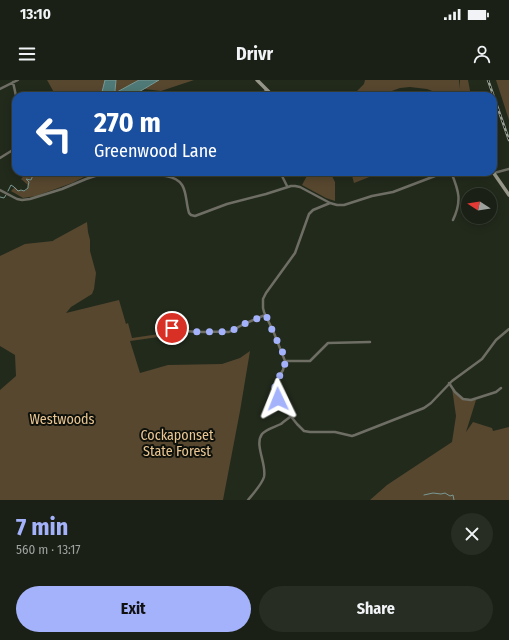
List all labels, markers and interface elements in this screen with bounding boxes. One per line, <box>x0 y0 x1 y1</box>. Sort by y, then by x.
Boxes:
text: 13:10 <box>20 5 51 23</box>
icon: menu <box>16 43 38 65</box>
text: Drivr <box>236 43 273 65</box>
icon: person <box>471 43 493 65</box>
text: 270 m <box>94 106 161 139</box>
icon: left <box>28 108 80 160</box>
text: Greenwood Lane <box>94 140 217 162</box>
north arrow <box>461 188 497 224</box>
map controls <box>461 188 497 224</box>
pin <box>155 311 189 345</box>
icon: arrive <box>161 317 183 339</box>
position arrow <box>257 378 299 420</box>
park label: Westwoods <box>29 411 95 428</box>
park label: Cockaponset State Forest <box>140 427 214 460</box>
text: 7 min <box>16 513 68 541</box>
button: close <box>451 513 493 555</box>
text: 560 m · 13:17 <box>16 542 81 557</box>
button: Exit <box>16 586 251 632</box>
button: Share <box>259 586 493 632</box>

